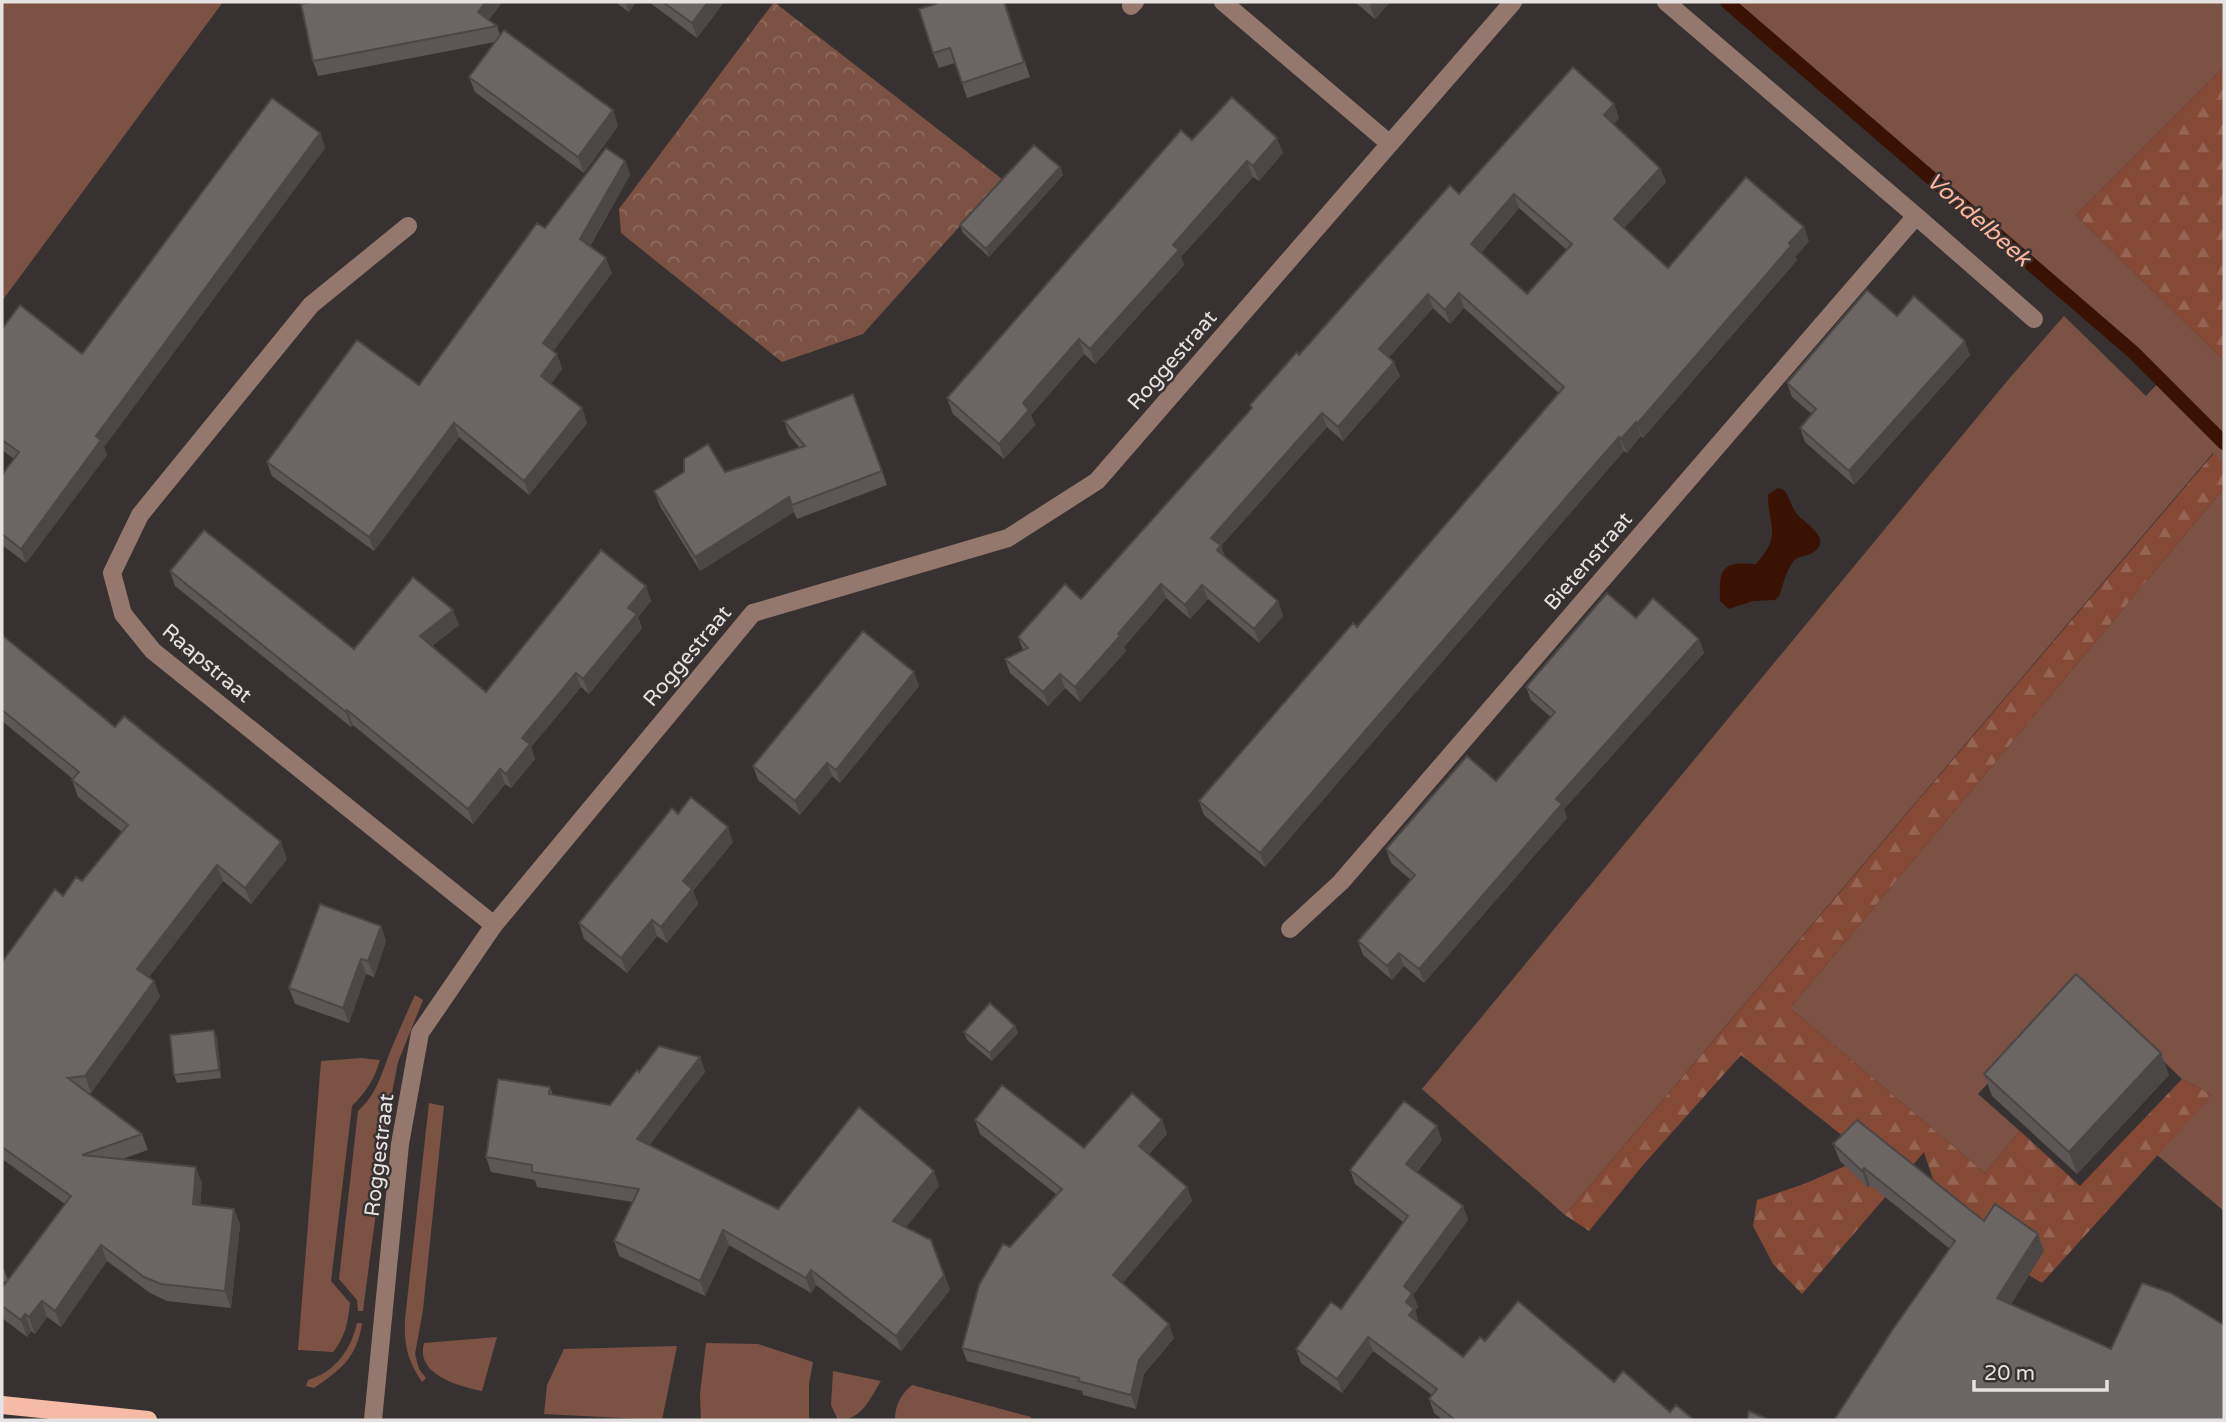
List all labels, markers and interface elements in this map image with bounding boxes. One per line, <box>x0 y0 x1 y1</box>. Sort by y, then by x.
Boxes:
water label: Vondelbeek <box>1920 167 2037 274</box>
street label: Roggestraat <box>1122 306 1222 415</box>
street label: Bietenstraat <box>1539 507 1638 615</box>
street label: Roggestraat <box>638 601 737 712</box>
street label: Raapstraat <box>157 619 257 708</box>
street label: Roggestraat <box>360 1092 399 1218</box>
scale bar <box>1974 1348 2107 1392</box>
text: 20 m <box>1984 1361 2035 1386</box>

